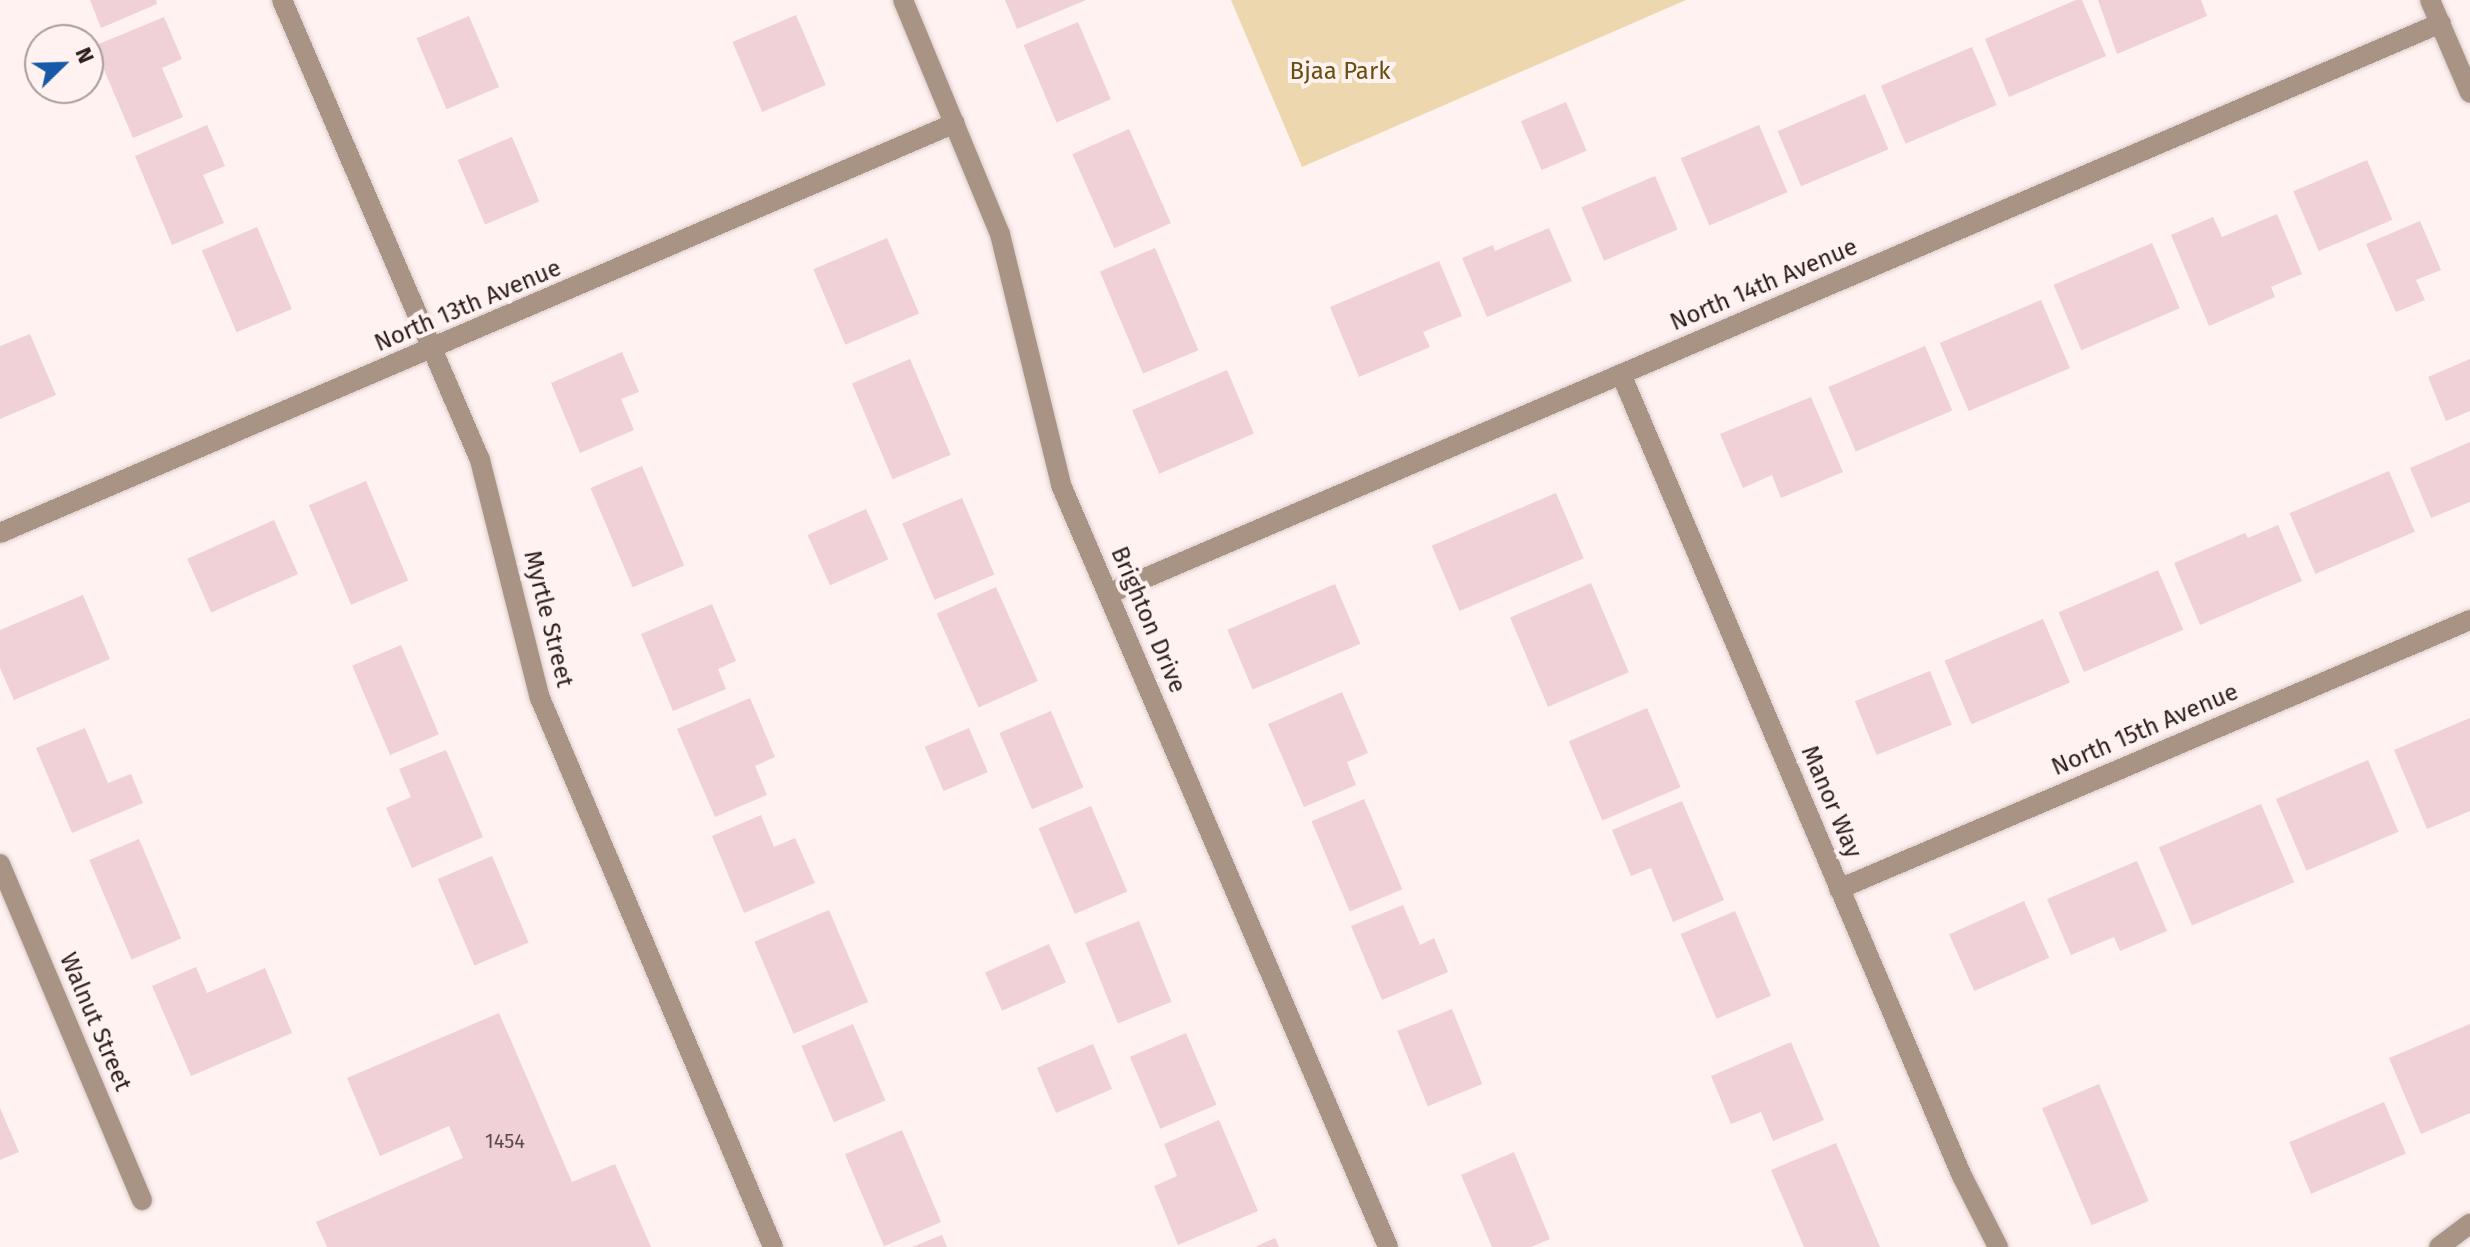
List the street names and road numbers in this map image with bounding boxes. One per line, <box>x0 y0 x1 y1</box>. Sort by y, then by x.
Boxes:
street label: North 14th Avenue <box>1666 233 1862 337</box>
street label: North 13th Avenue <box>370 254 566 358</box>
street label: Brighton Drive <box>1104 542 1192 698</box>
street label: Myrtle Street <box>517 548 579 690</box>
street label: North 15th Avenue <box>2047 678 2243 782</box>
street label: Manor Way <box>1794 742 1868 862</box>
street label: Walnut Street <box>53 949 137 1095</box>

